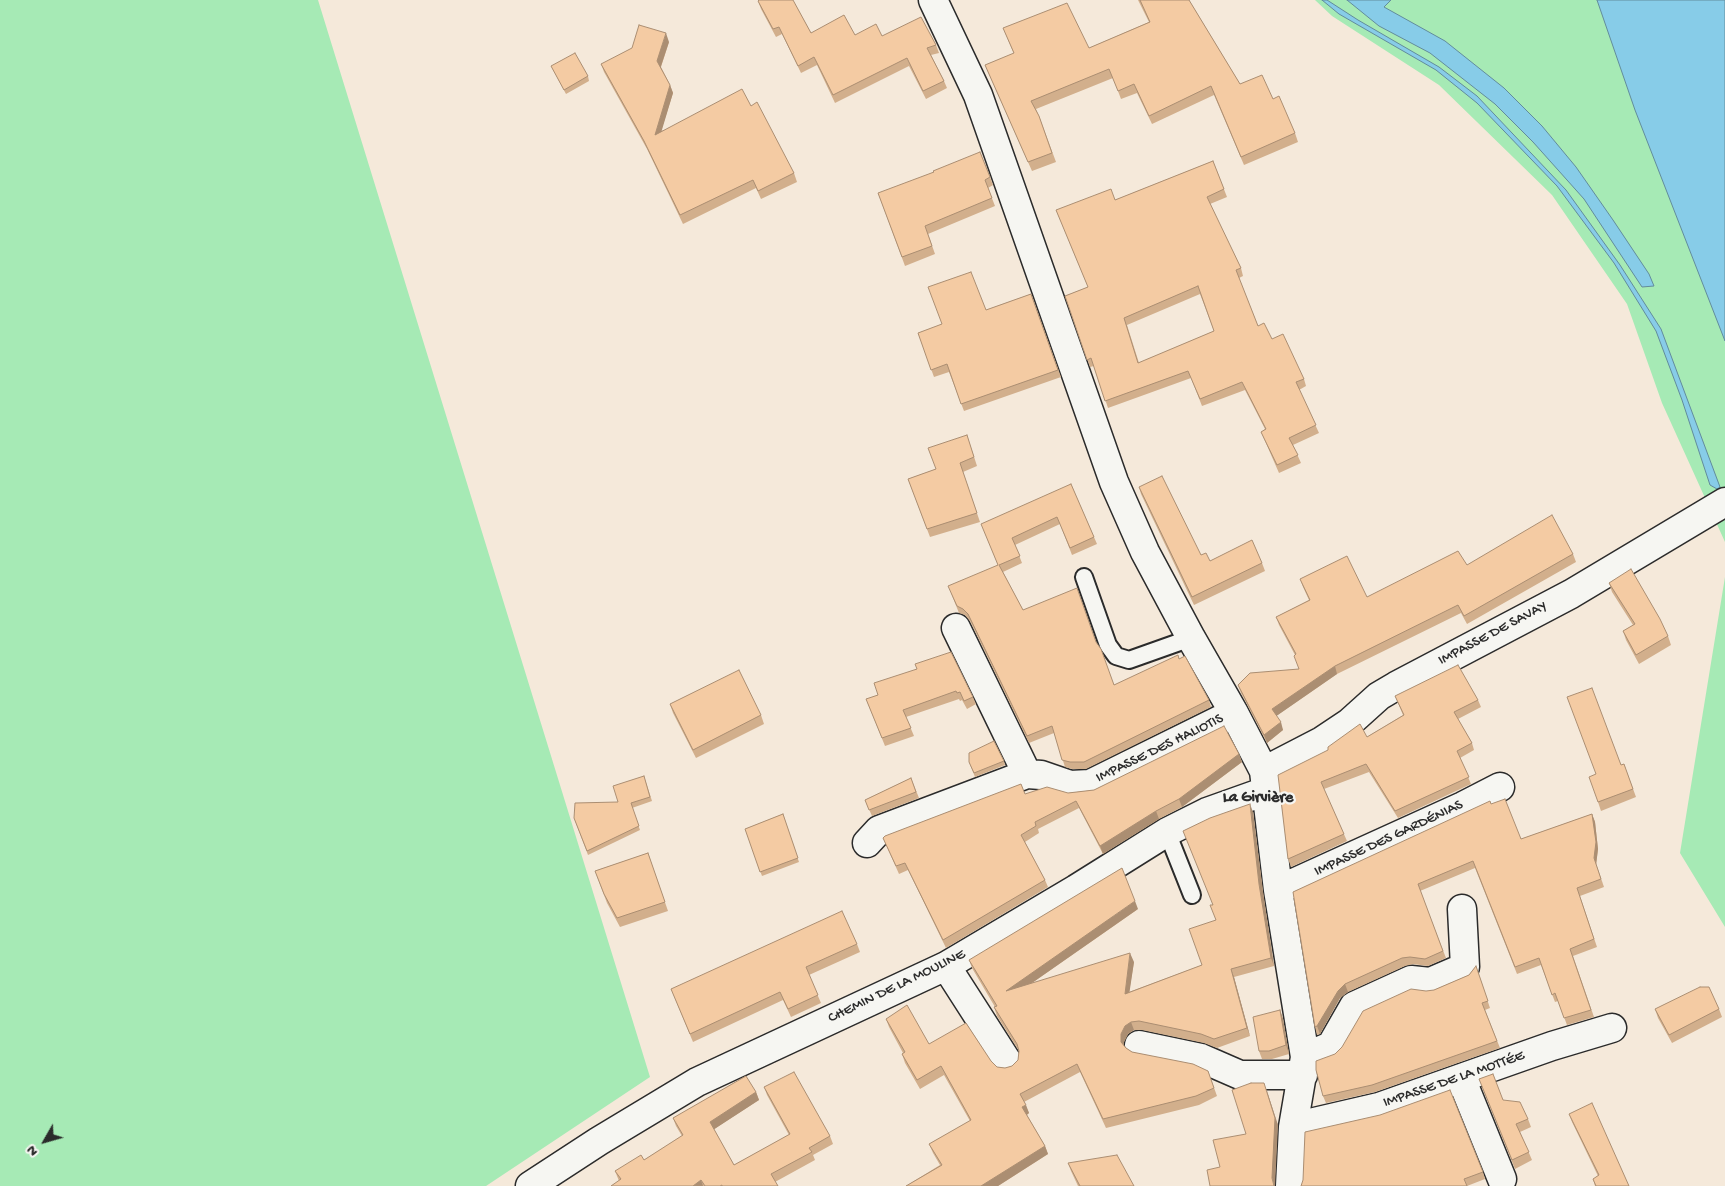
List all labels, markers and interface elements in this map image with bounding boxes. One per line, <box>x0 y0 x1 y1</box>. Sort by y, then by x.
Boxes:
street label: IMPASSE DE SAVAY <box>1436 598 1550 670</box>
street label: IMPASSE DES HALIOTIS <box>1093 710 1227 788</box>
district label: La Girvière <box>1223 789 1293 809</box>
street label: IMPASSE DES GARDÉNIAS <box>1312 797 1466 881</box>
street label: CHEMIN DE LA MOULINE <box>826 946 968 1028</box>
street label: IMPASSE DE LA MOTTÉE <box>1381 1047 1527 1113</box>
north arrow <box>20 1116 70 1166</box>
text: N <box>23 1142 42 1159</box>

